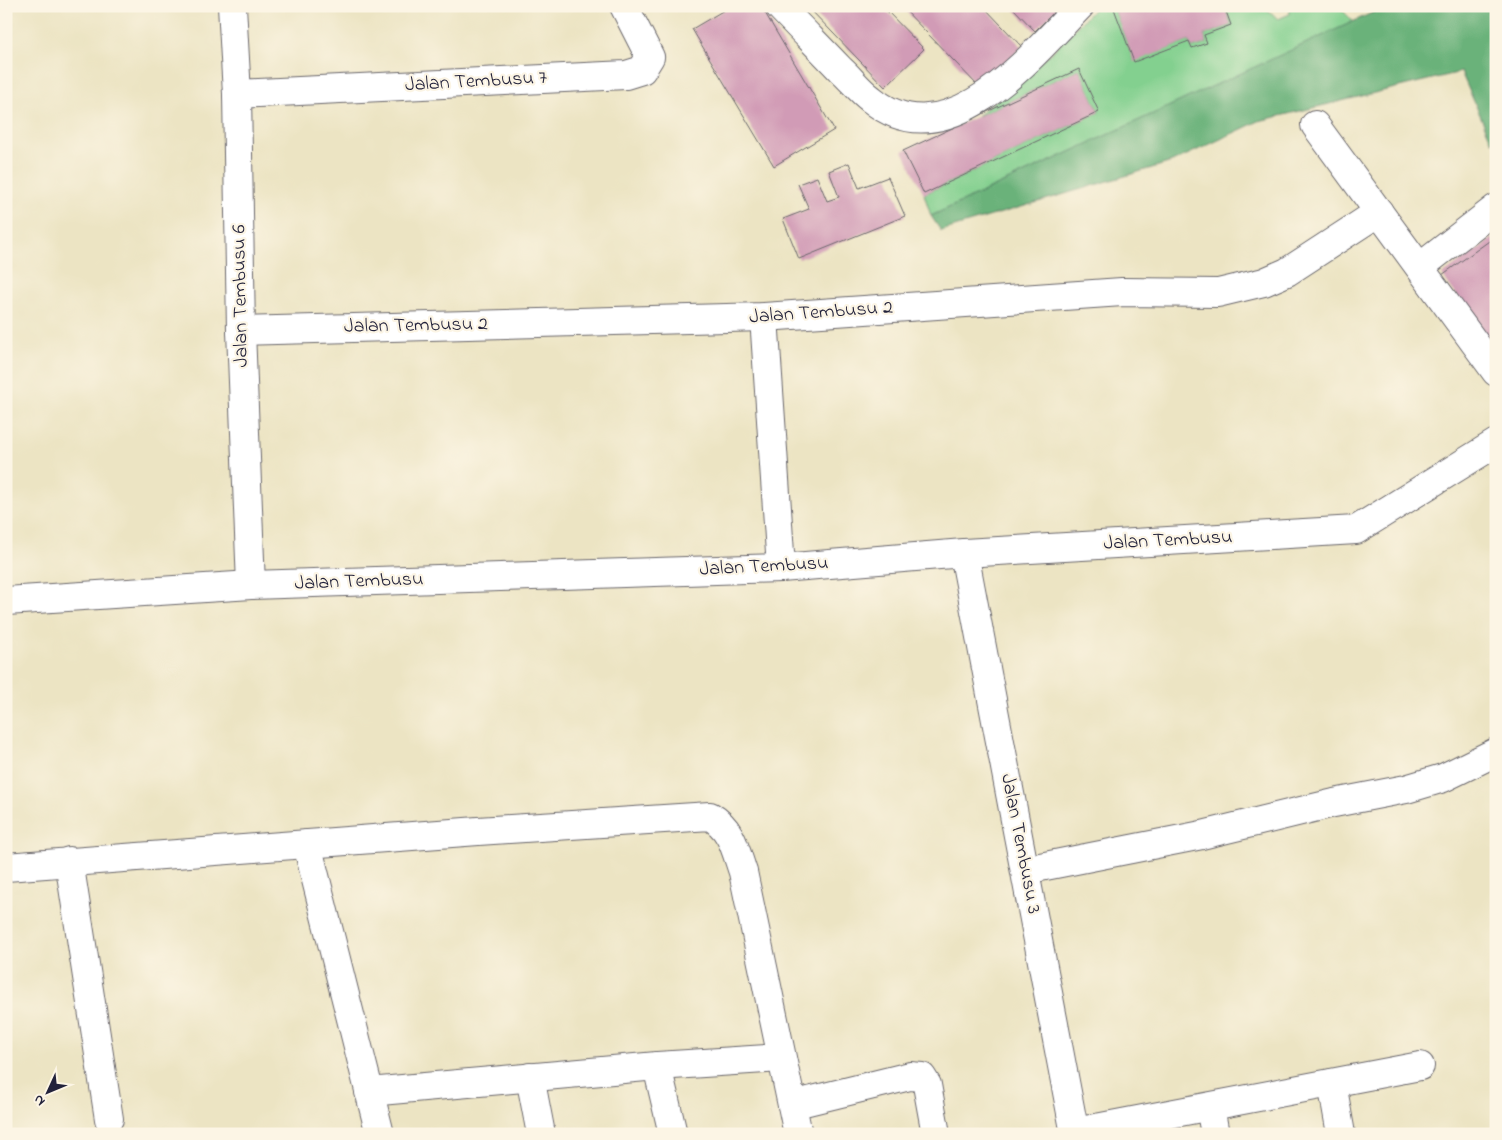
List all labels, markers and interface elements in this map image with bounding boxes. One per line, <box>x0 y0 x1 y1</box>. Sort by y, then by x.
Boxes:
street label: Jalan Tembusu 7 <box>404 64 548 100</box>
street label: Jalan Tembusu 6 <box>225 224 257 368</box>
street label: Jalan Tembusu 2 <box>748 294 894 332</box>
street label: Jalan Tembusu 2 <box>344 310 488 342</box>
street label: Jalan Tembusu <box>1103 523 1233 559</box>
street label: Jalan Tembusu <box>699 549 829 585</box>
street label: Jalan Tembusu <box>294 565 424 599</box>
street label: Jalan Tembusu 3 <box>992 771 1048 917</box>
north arrow <box>22 1068 72 1118</box>
text: N <box>29 1089 51 1111</box>

